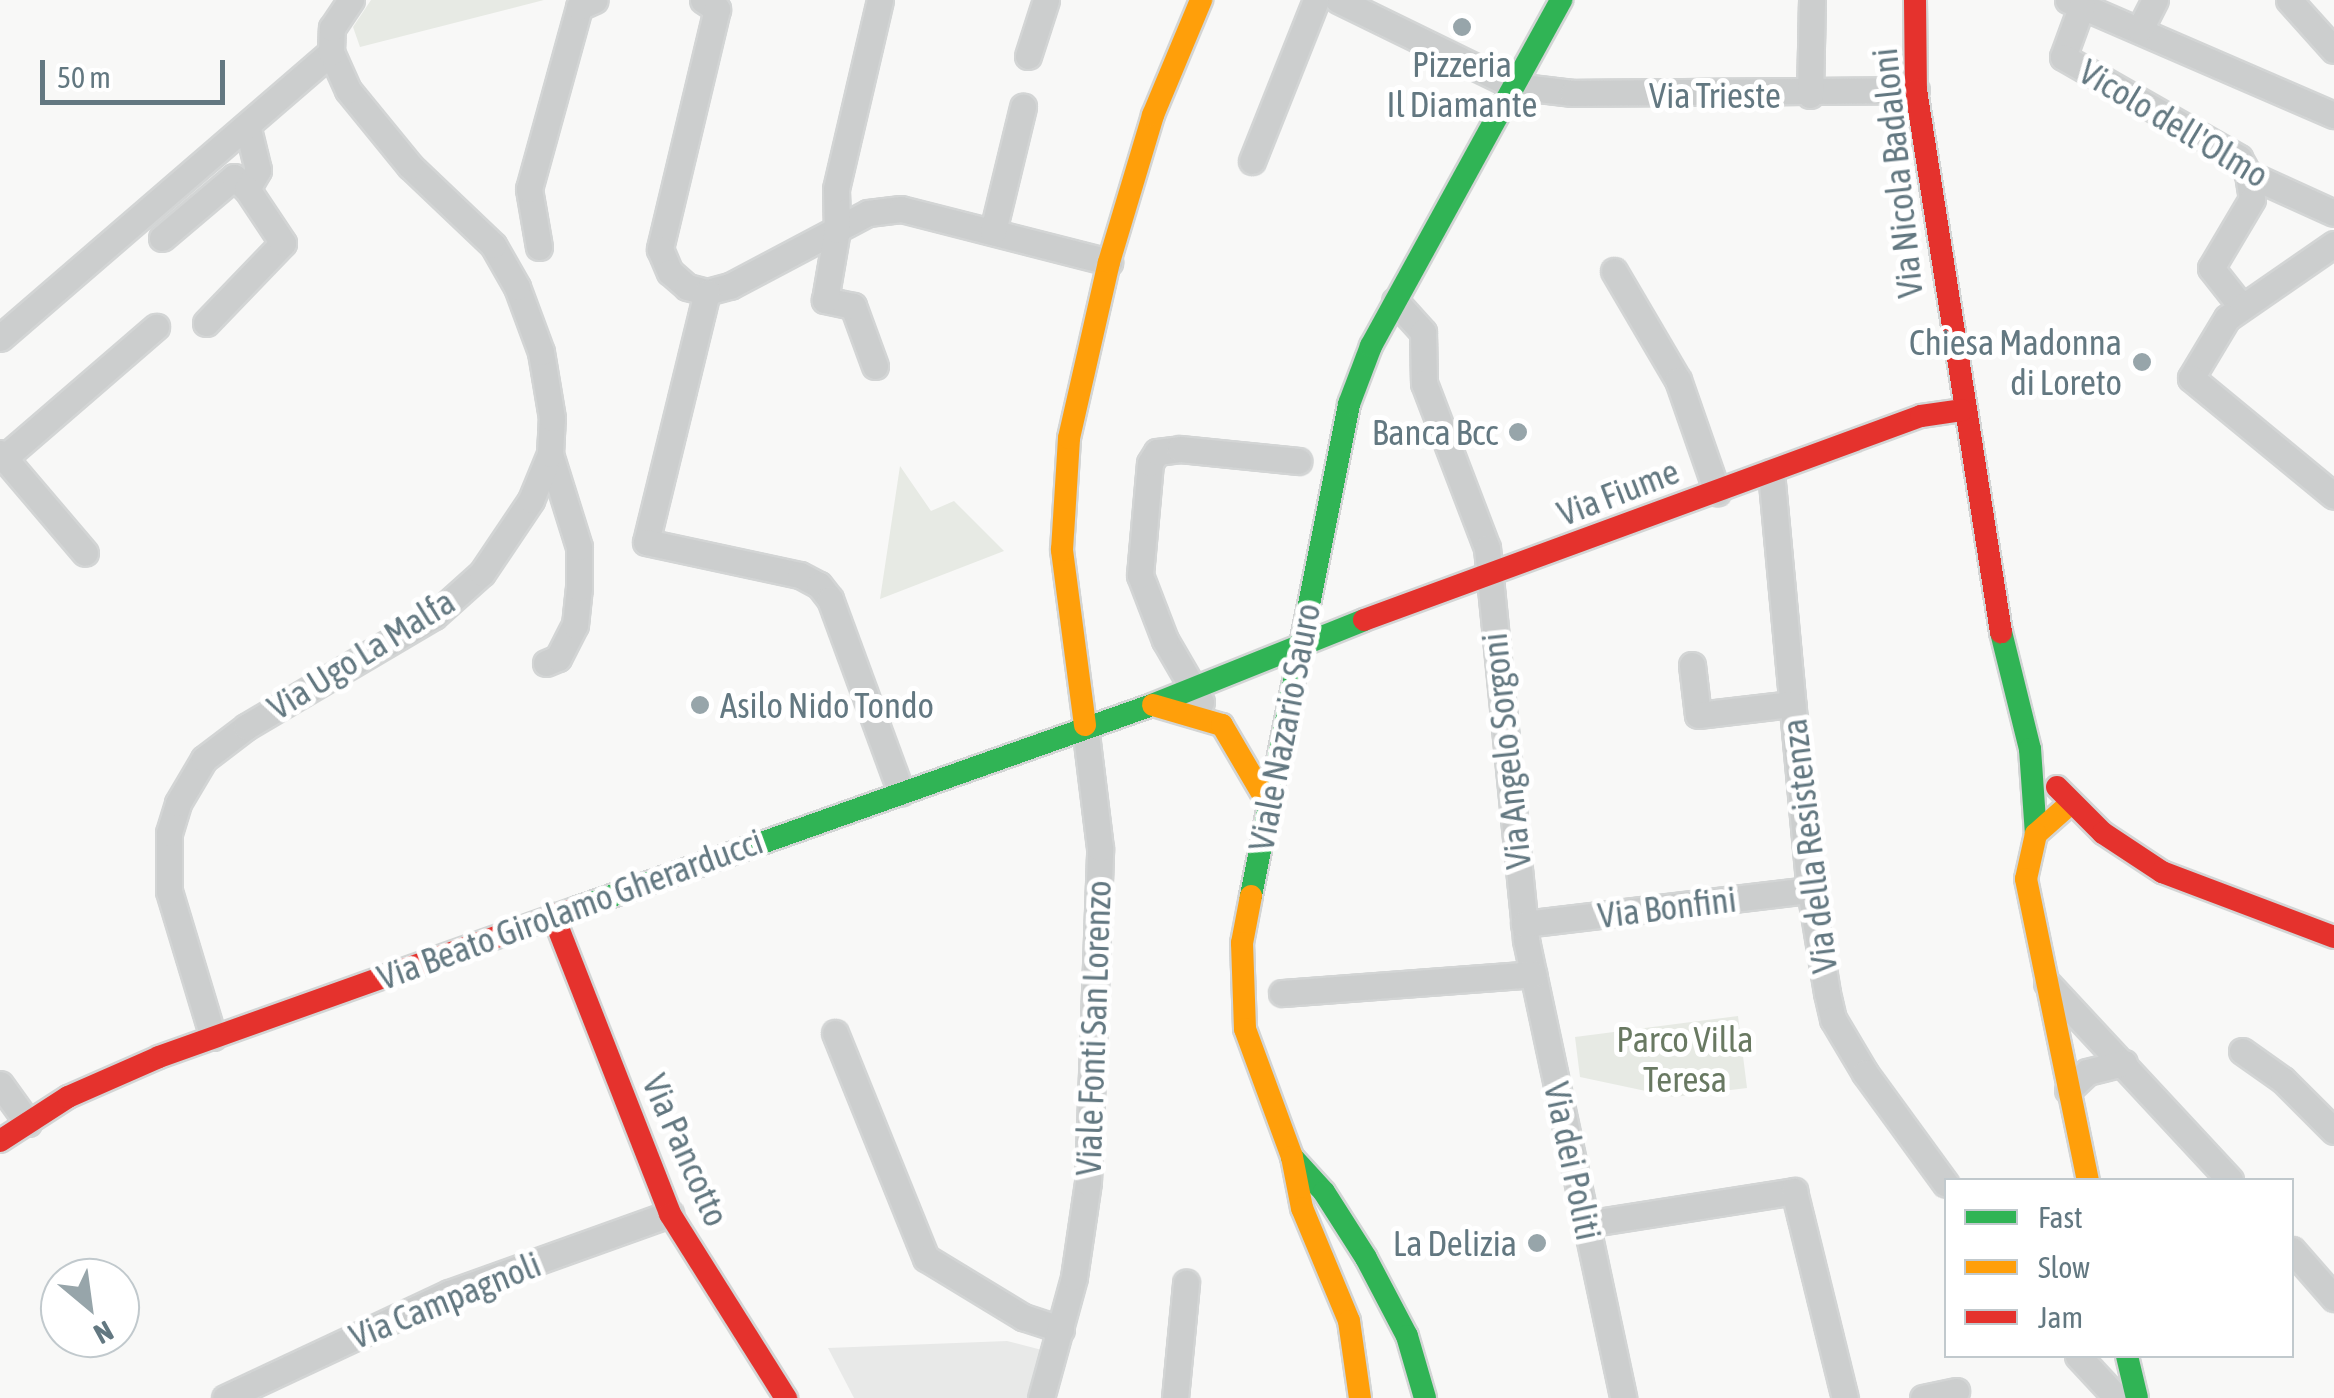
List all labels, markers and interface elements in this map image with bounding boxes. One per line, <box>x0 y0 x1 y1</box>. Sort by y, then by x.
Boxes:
marker: Pizzeria Il Diamante <box>1451 16 1473 38</box>
scale bar <box>45 40 230 102</box>
place label: Pizzeria Il Diamante <box>1387 43 1537 125</box>
street label: Via Nicola Badaloni <box>1863 46 1931 300</box>
street label: Vicolo dell'Olmo <box>2072 50 2276 196</box>
text: 50 m <box>57 60 111 94</box>
street label: Via Trieste <box>1649 74 1781 116</box>
place label: Chiesa Madonna di Loreto <box>1909 321 2122 403</box>
marker: Chiesa Madonna di Loreto <box>2131 351 2153 373</box>
place label: Banca Bcc <box>1372 411 1498 453</box>
marker: Banca Bcc <box>1507 421 1529 443</box>
street label: Via Fiume <box>1551 450 1685 534</box>
street label: Via Ugo La Malfa <box>260 580 462 728</box>
street label: Viale Nazario Sauro <box>1239 600 1329 854</box>
street label: Via Angelo Sorgoni <box>1473 631 1539 871</box>
place label: Asilo Nido Tondo <box>720 684 934 726</box>
marker: Asilo Nido Tondo <box>689 694 711 716</box>
street label: Via della Resistenza <box>1773 716 1845 976</box>
street label: Via Beato Girolamo Gherarducci <box>372 820 768 998</box>
street label: Via Bonfini <box>1595 878 1739 936</box>
street label: Viale Fonti San Lorenzo <box>1067 880 1119 1176</box>
park label: Parco Villa Teresa <box>1616 1018 1754 1100</box>
street label: Via Pancotto <box>634 1068 738 1232</box>
street label: Via dei Politi <box>1536 1078 1610 1244</box>
legend <box>1944 1178 2294 1358</box>
text: Fast <box>2038 1200 2083 1234</box>
place label: La Delizia <box>1393 1222 1517 1264</box>
marker: La Delizia <box>1526 1232 1548 1254</box>
street label: Via Campagnoli <box>343 1243 547 1357</box>
text: Slow <box>2038 1250 2090 1284</box>
north arrow <box>40 1258 140 1358</box>
text: Jam <box>2038 1300 2083 1334</box>
text: N <box>89 1314 119 1350</box>

